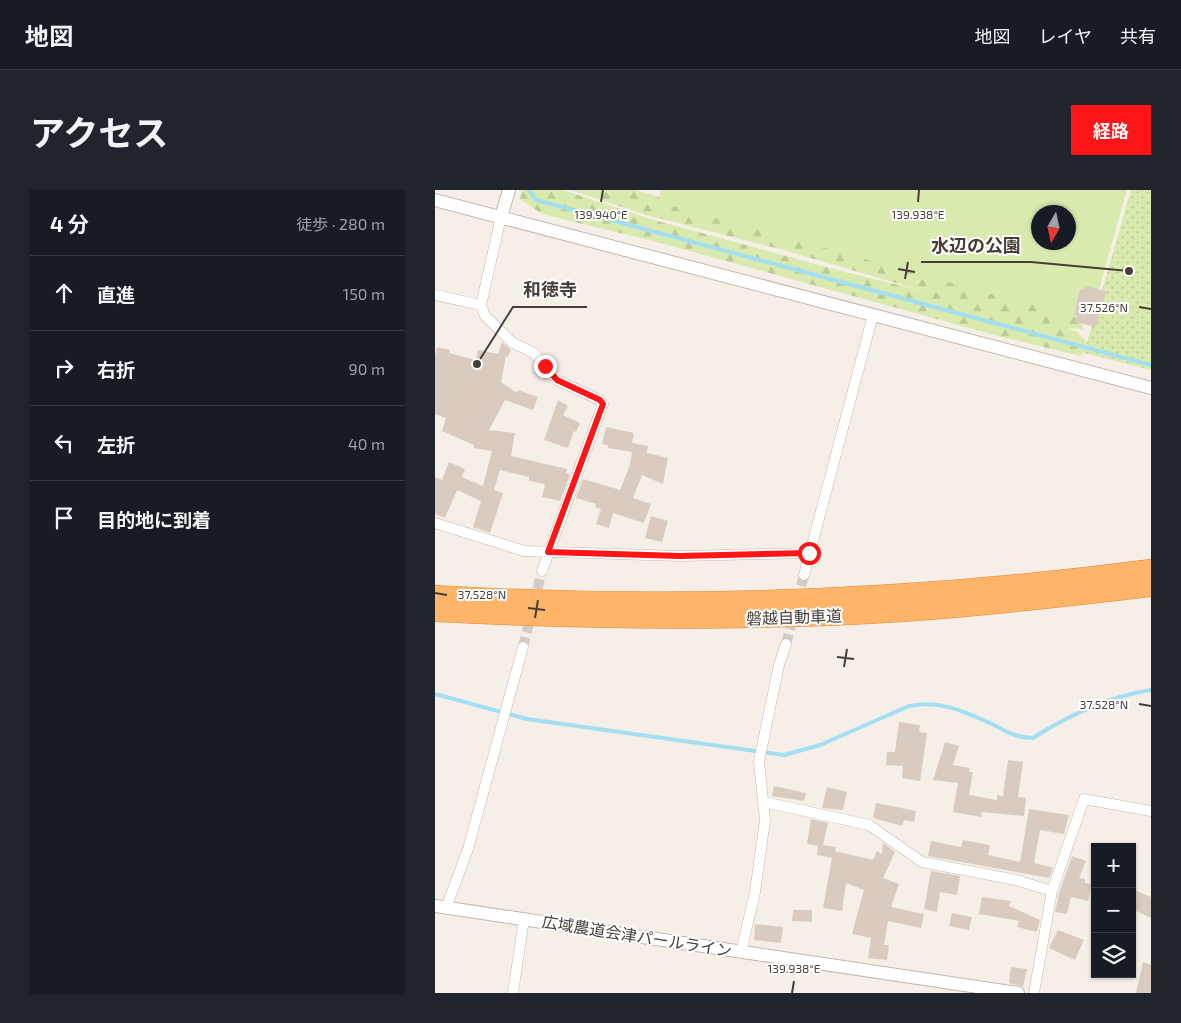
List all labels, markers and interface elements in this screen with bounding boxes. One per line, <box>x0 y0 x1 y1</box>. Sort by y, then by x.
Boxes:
text: 地図 <box>25 21 73 50</box>
text: 地図 <box>975 25 1011 47</box>
text: レイヤ <box>1039 25 1092 47</box>
text: 共有 <box>1120 25 1156 47</box>
button: 経路 <box>1071 105 1151 155</box>
text: アクセス <box>30 111 168 153</box>
north arrow <box>1031 205 1076 250</box>
text: 139.940°E <box>574 207 628 221</box>
text: 139.938°E <box>892 207 945 221</box>
text: 4 分 <box>50 211 89 236</box>
text: 徒歩 · 280 m <box>296 214 385 233</box>
callout: 水辺の公園 <box>921 229 1031 262</box>
text: 水辺の公園 <box>931 234 1021 256</box>
callout: 和徳寺 <box>513 274 587 307</box>
text: 和徳寺 <box>523 278 577 300</box>
icon: ahead <box>50 279 78 307</box>
text: 直進 <box>97 283 135 306</box>
text: 150 m <box>343 284 385 303</box>
text: 37.526°N <box>1080 300 1128 314</box>
icon: right <box>50 354 78 382</box>
route end <box>534 355 557 378</box>
text: 右折 <box>97 358 135 381</box>
text: 90 m <box>349 359 385 378</box>
icon: left <box>50 429 78 457</box>
text: 左折 <box>97 433 135 456</box>
text: 40 m <box>348 434 385 453</box>
icon: arrive <box>50 504 78 532</box>
text: 目的地に到着 <box>97 508 211 531</box>
route start <box>798 542 821 565</box>
text: 37.528°N <box>458 587 506 601</box>
street label: 磐越自動車道 <box>746 605 842 628</box>
text: 37.528°N <box>1080 697 1128 711</box>
map controls <box>1091 843 1136 978</box>
button: + <box>1091 843 1136 888</box>
button: − <box>1091 888 1136 933</box>
street label: 広域農道会津パールライン <box>541 911 733 960</box>
button: layers <box>1091 933 1136 978</box>
text: 139.938°E <box>768 961 821 975</box>

